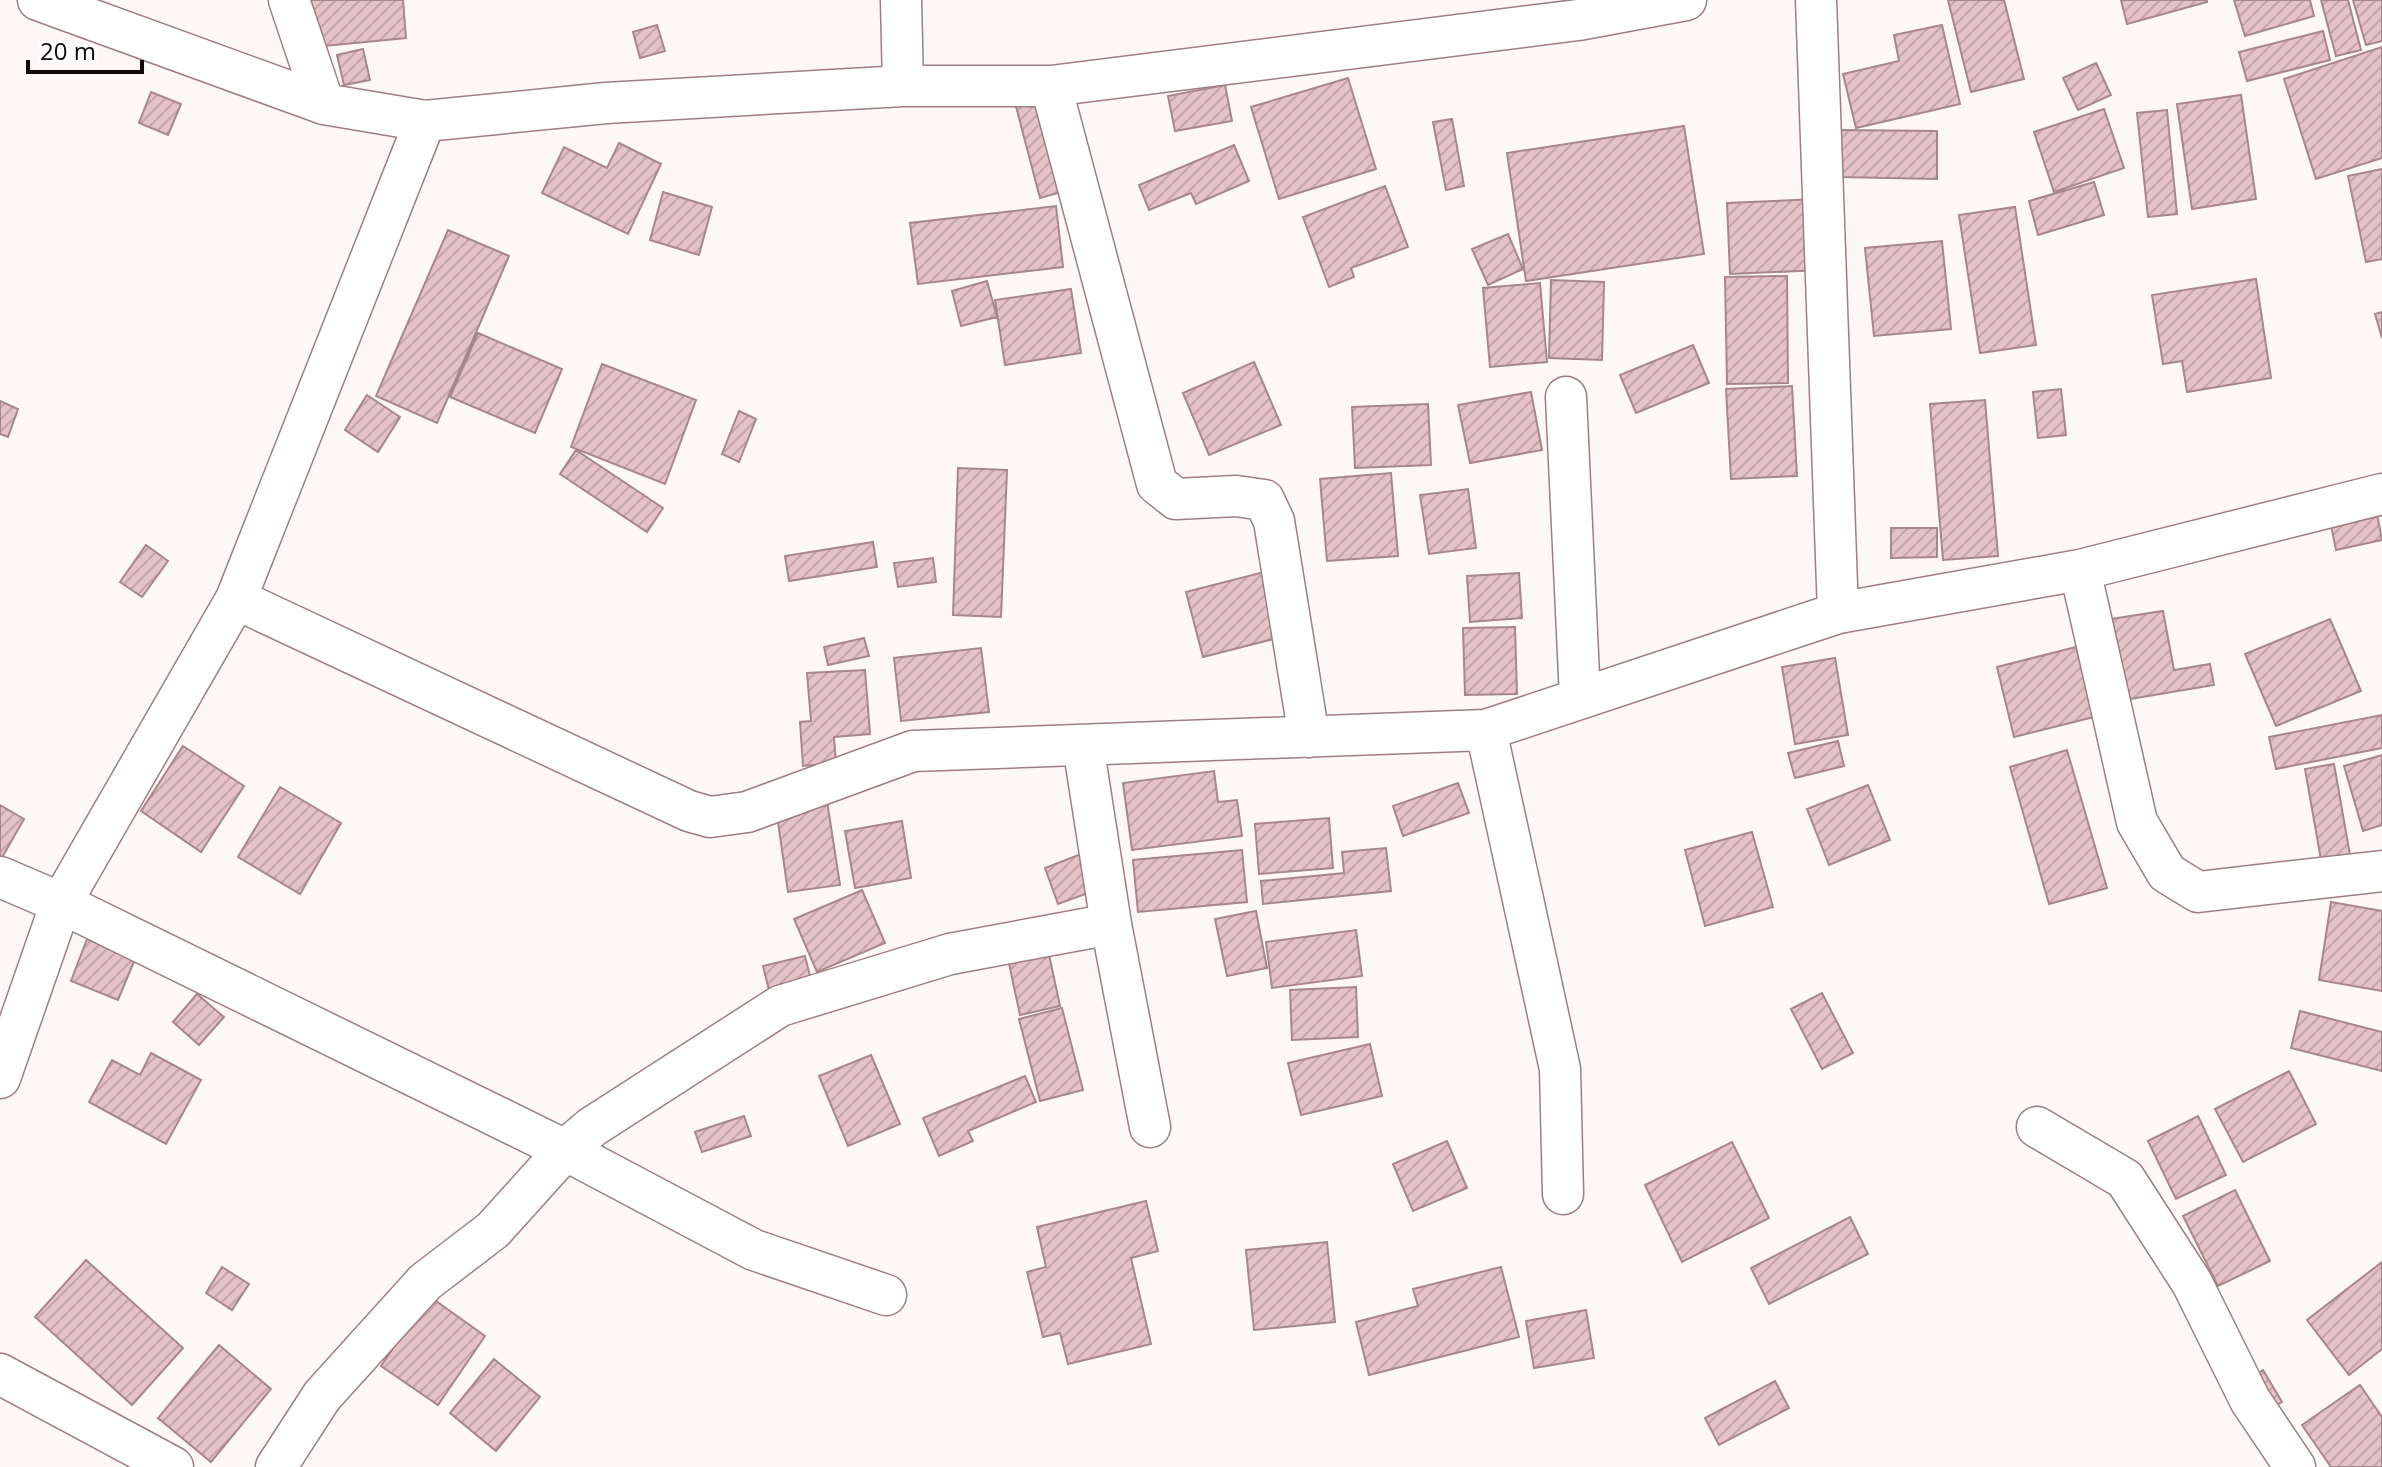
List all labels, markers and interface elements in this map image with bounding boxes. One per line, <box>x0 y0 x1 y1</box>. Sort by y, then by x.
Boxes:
scale bar <box>28 24 142 74</box>
text: 20 m <box>40 34 96 67</box>

